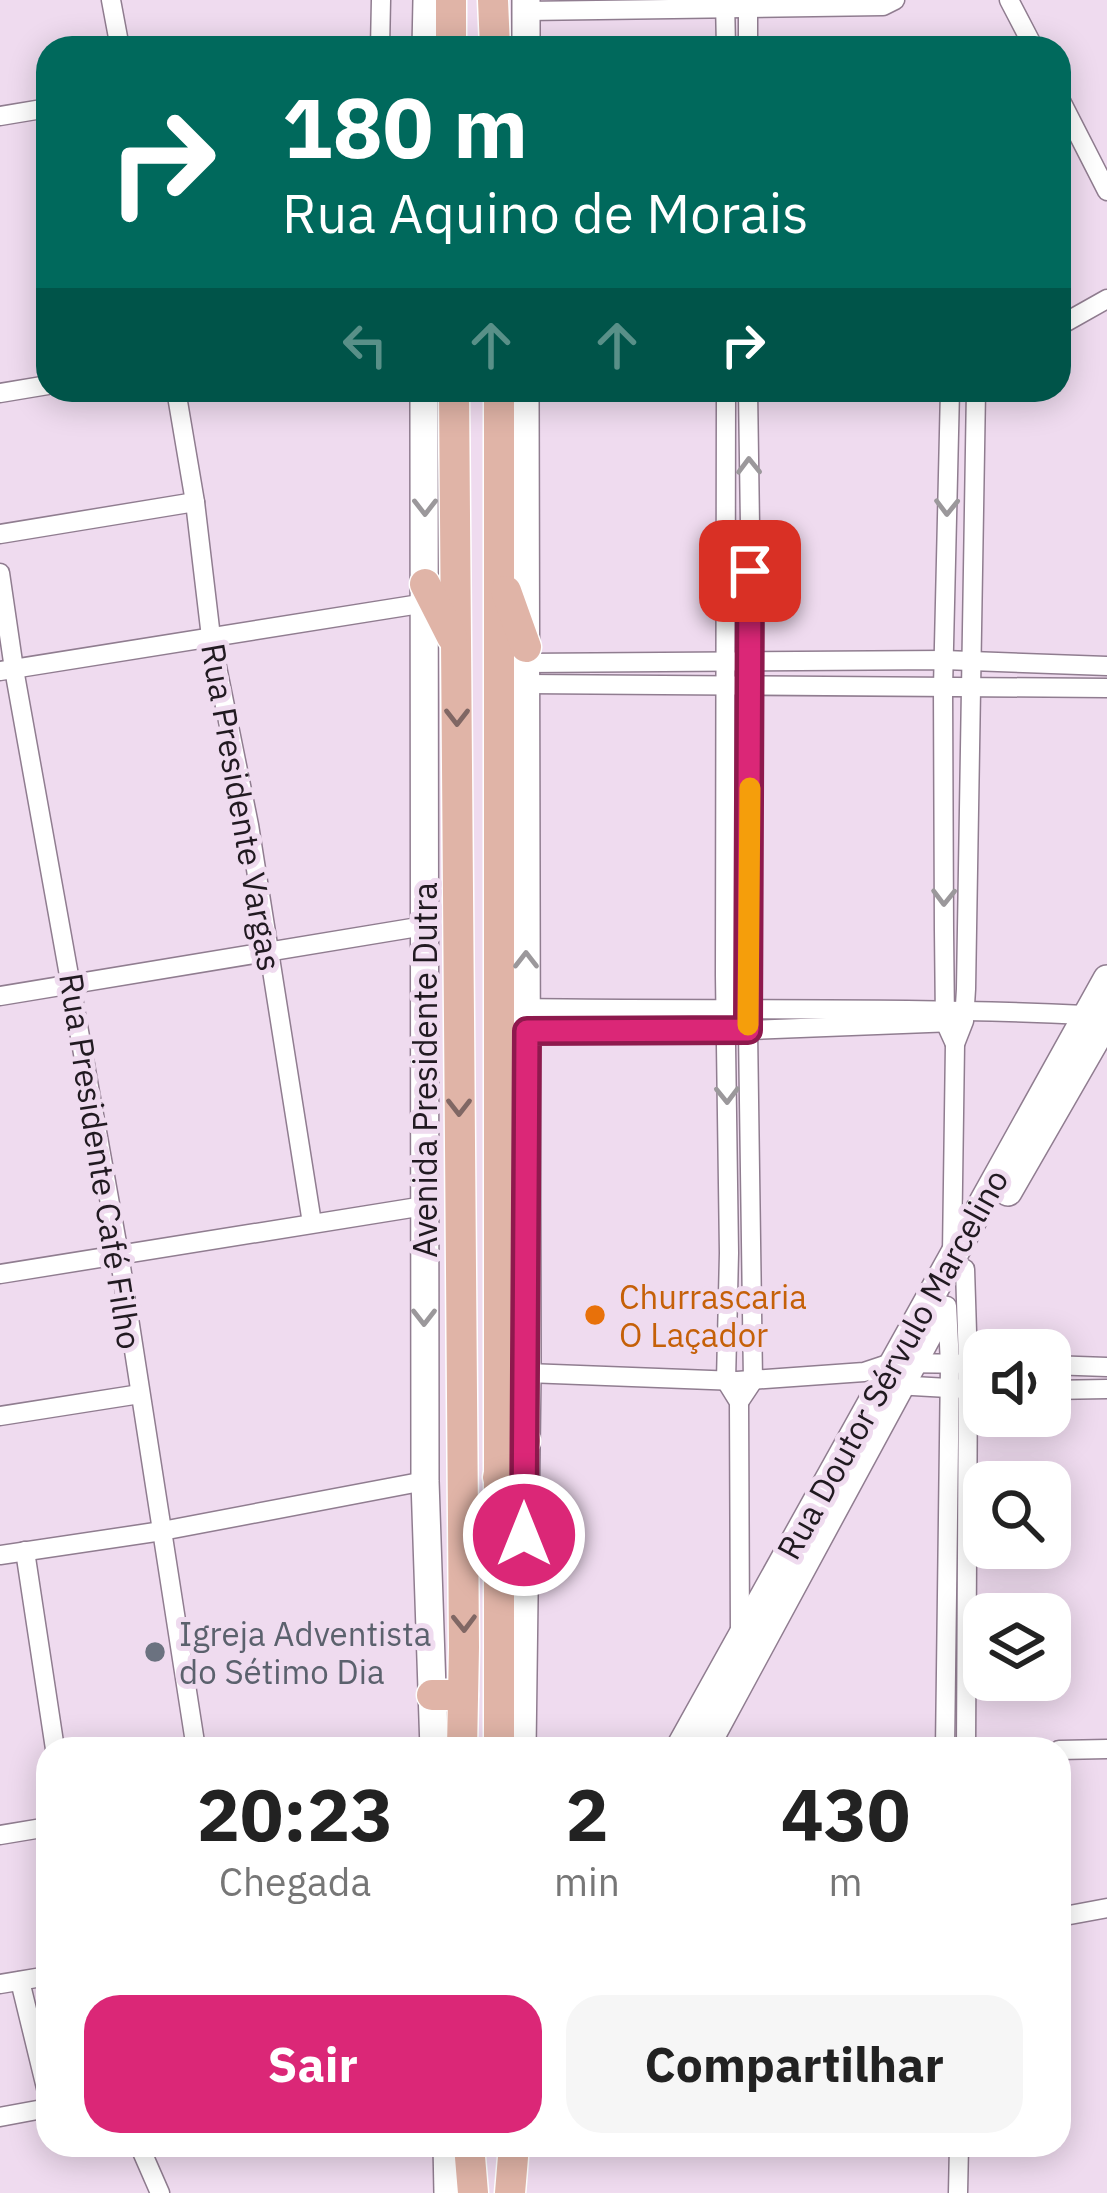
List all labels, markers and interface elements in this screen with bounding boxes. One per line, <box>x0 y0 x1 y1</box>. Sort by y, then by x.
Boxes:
text: 180 m <box>282 72 528 181</box>
icon: right <box>84 84 240 240</box>
text: Rua Aquino de Morais <box>282 178 809 248</box>
icon: left <box>332 312 398 378</box>
icon: ahead <box>458 312 524 378</box>
icon: ahead <box>584 312 650 378</box>
icon: right <box>710 312 776 378</box>
one-way arrow <box>736 456 762 474</box>
one-way arrow <box>935 498 961 517</box>
one-way arrow <box>412 499 438 517</box>
pin <box>699 520 801 622</box>
icon: arrive <box>717 538 783 604</box>
street label: Rua Presidente Vargas <box>192 640 292 974</box>
one-way arrow <box>444 709 470 727</box>
street label: Avenida Presidente Dutra <box>403 882 446 1258</box>
one-way arrow <box>931 889 957 907</box>
one-way arrow <box>514 950 540 969</box>
street label: Rua Presidente Café Filho <box>50 970 152 1352</box>
one-way arrow <box>714 1087 740 1105</box>
one-way arrow <box>446 1099 472 1117</box>
street label: Rua Doutor Sérvulo Marcelino <box>767 1161 1017 1567</box>
place label: Churrascaria O Laçador <box>619 1275 807 1356</box>
marker: Churrascaria O Laçador <box>582 1302 608 1328</box>
one-way arrow <box>411 1309 437 1327</box>
map controls <box>963 1329 1071 1701</box>
button: sound <box>963 1329 1071 1437</box>
button: search <box>963 1461 1071 1569</box>
position arrow <box>461 1472 587 1598</box>
button: layers <box>963 1593 1071 1701</box>
place label: Igreja Adventista do Sétimo Dia <box>179 1612 431 1693</box>
one-way arrow <box>450 1614 476 1633</box>
marker: Igreja Adventista do Sétimo Dia <box>142 1639 168 1665</box>
text: 20:23 <box>197 1767 393 1861</box>
text: 2 <box>565 1767 609 1861</box>
text: 430 <box>781 1767 910 1861</box>
text: Chegada <box>219 1856 371 1907</box>
text: min <box>554 1856 620 1907</box>
text: m <box>828 1856 863 1907</box>
button: Sair <box>84 1995 542 2133</box>
button: Compartilhar <box>566 1995 1023 2133</box>

